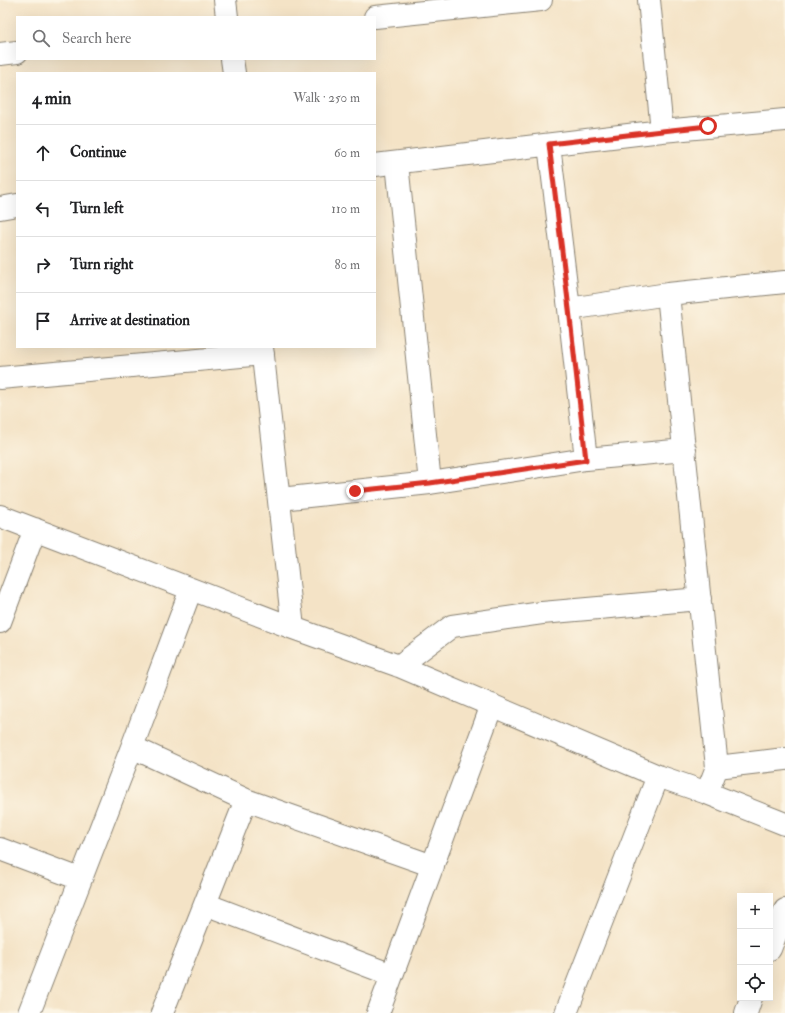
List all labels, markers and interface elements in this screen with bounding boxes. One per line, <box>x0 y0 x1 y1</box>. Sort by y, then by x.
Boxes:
search box <box>16 16 376 60</box>
icon: search <box>30 27 52 49</box>
text: Search here <box>62 29 131 48</box>
text: 4 min <box>32 88 71 109</box>
text: Walk · 250 m <box>293 90 360 106</box>
route start <box>699 117 717 135</box>
icon: ahead <box>32 142 54 164</box>
text: Continue <box>70 143 126 162</box>
text: 60 m <box>334 145 360 161</box>
icon: left <box>32 198 54 220</box>
text: Turn left <box>70 199 124 218</box>
text: 110 m <box>331 201 360 217</box>
icon: right <box>32 254 54 276</box>
text: Turn right <box>70 255 133 274</box>
text: 80 m <box>334 257 360 273</box>
icon: arrive <box>32 310 54 332</box>
text: Arrive at destination <box>70 311 190 330</box>
route end <box>346 482 364 500</box>
map controls <box>737 893 773 1001</box>
button: + <box>737 893 773 929</box>
button: − <box>737 929 773 965</box>
button: locate <box>737 965 773 1001</box>

